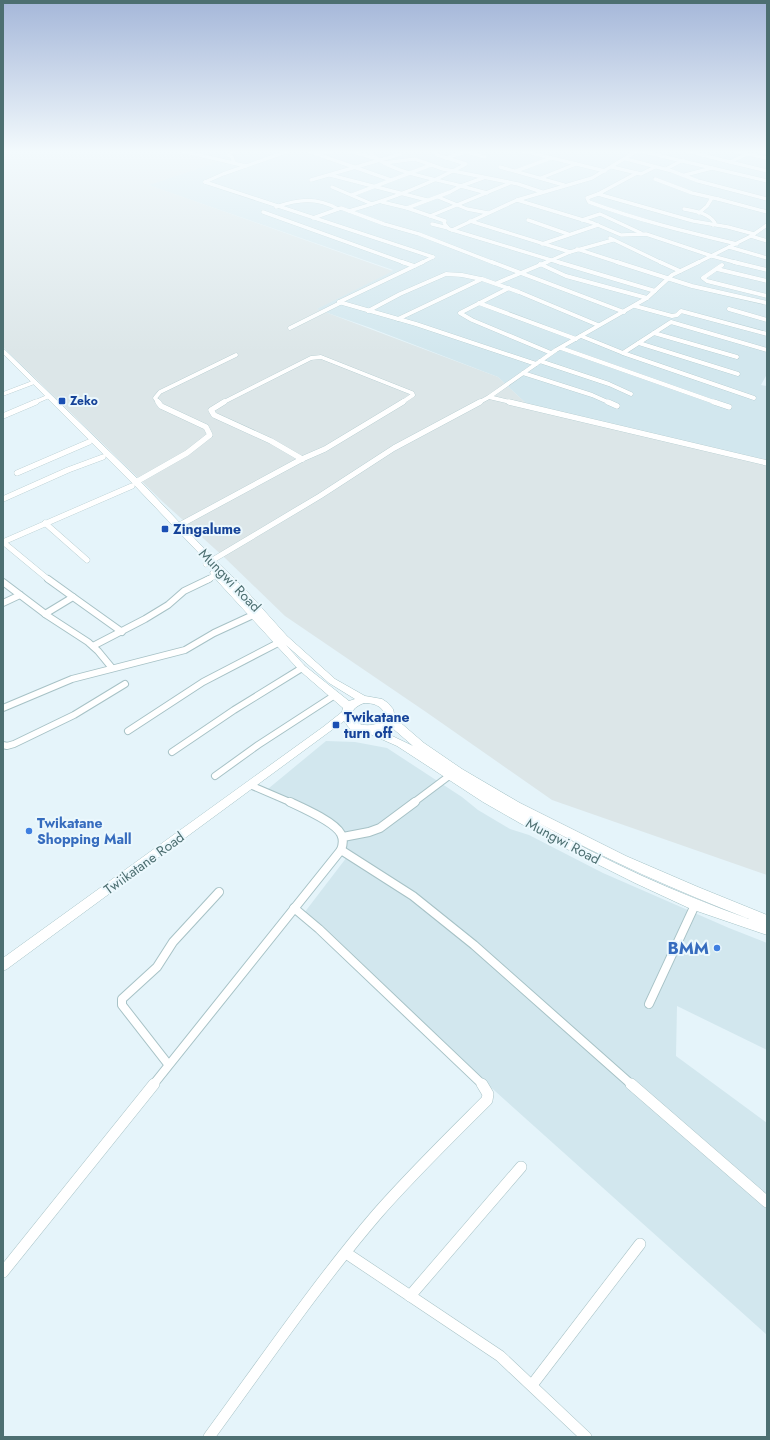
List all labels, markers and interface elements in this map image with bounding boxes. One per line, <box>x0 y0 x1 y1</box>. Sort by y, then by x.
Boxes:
place label: Zeko <box>70 392 98 410</box>
marker: Zeko <box>57 396 67 406</box>
place label: Zingalume <box>173 519 241 539</box>
marker: Zingalume <box>160 524 170 534</box>
street label: Mungwi Road <box>194 544 266 616</box>
place label: Twikatane turn off <box>344 707 410 743</box>
marker: Twikatane turn off <box>331 720 341 730</box>
place label: Twikatane Shopping Mall <box>37 813 132 849</box>
street label: Mungwi Road <box>522 813 604 869</box>
marker: Twikatane Shopping Mall <box>24 826 34 836</box>
street label: Twiikatane Road <box>100 827 188 899</box>
place label: BMM <box>667 936 709 960</box>
marker: BMM <box>712 943 722 953</box>

